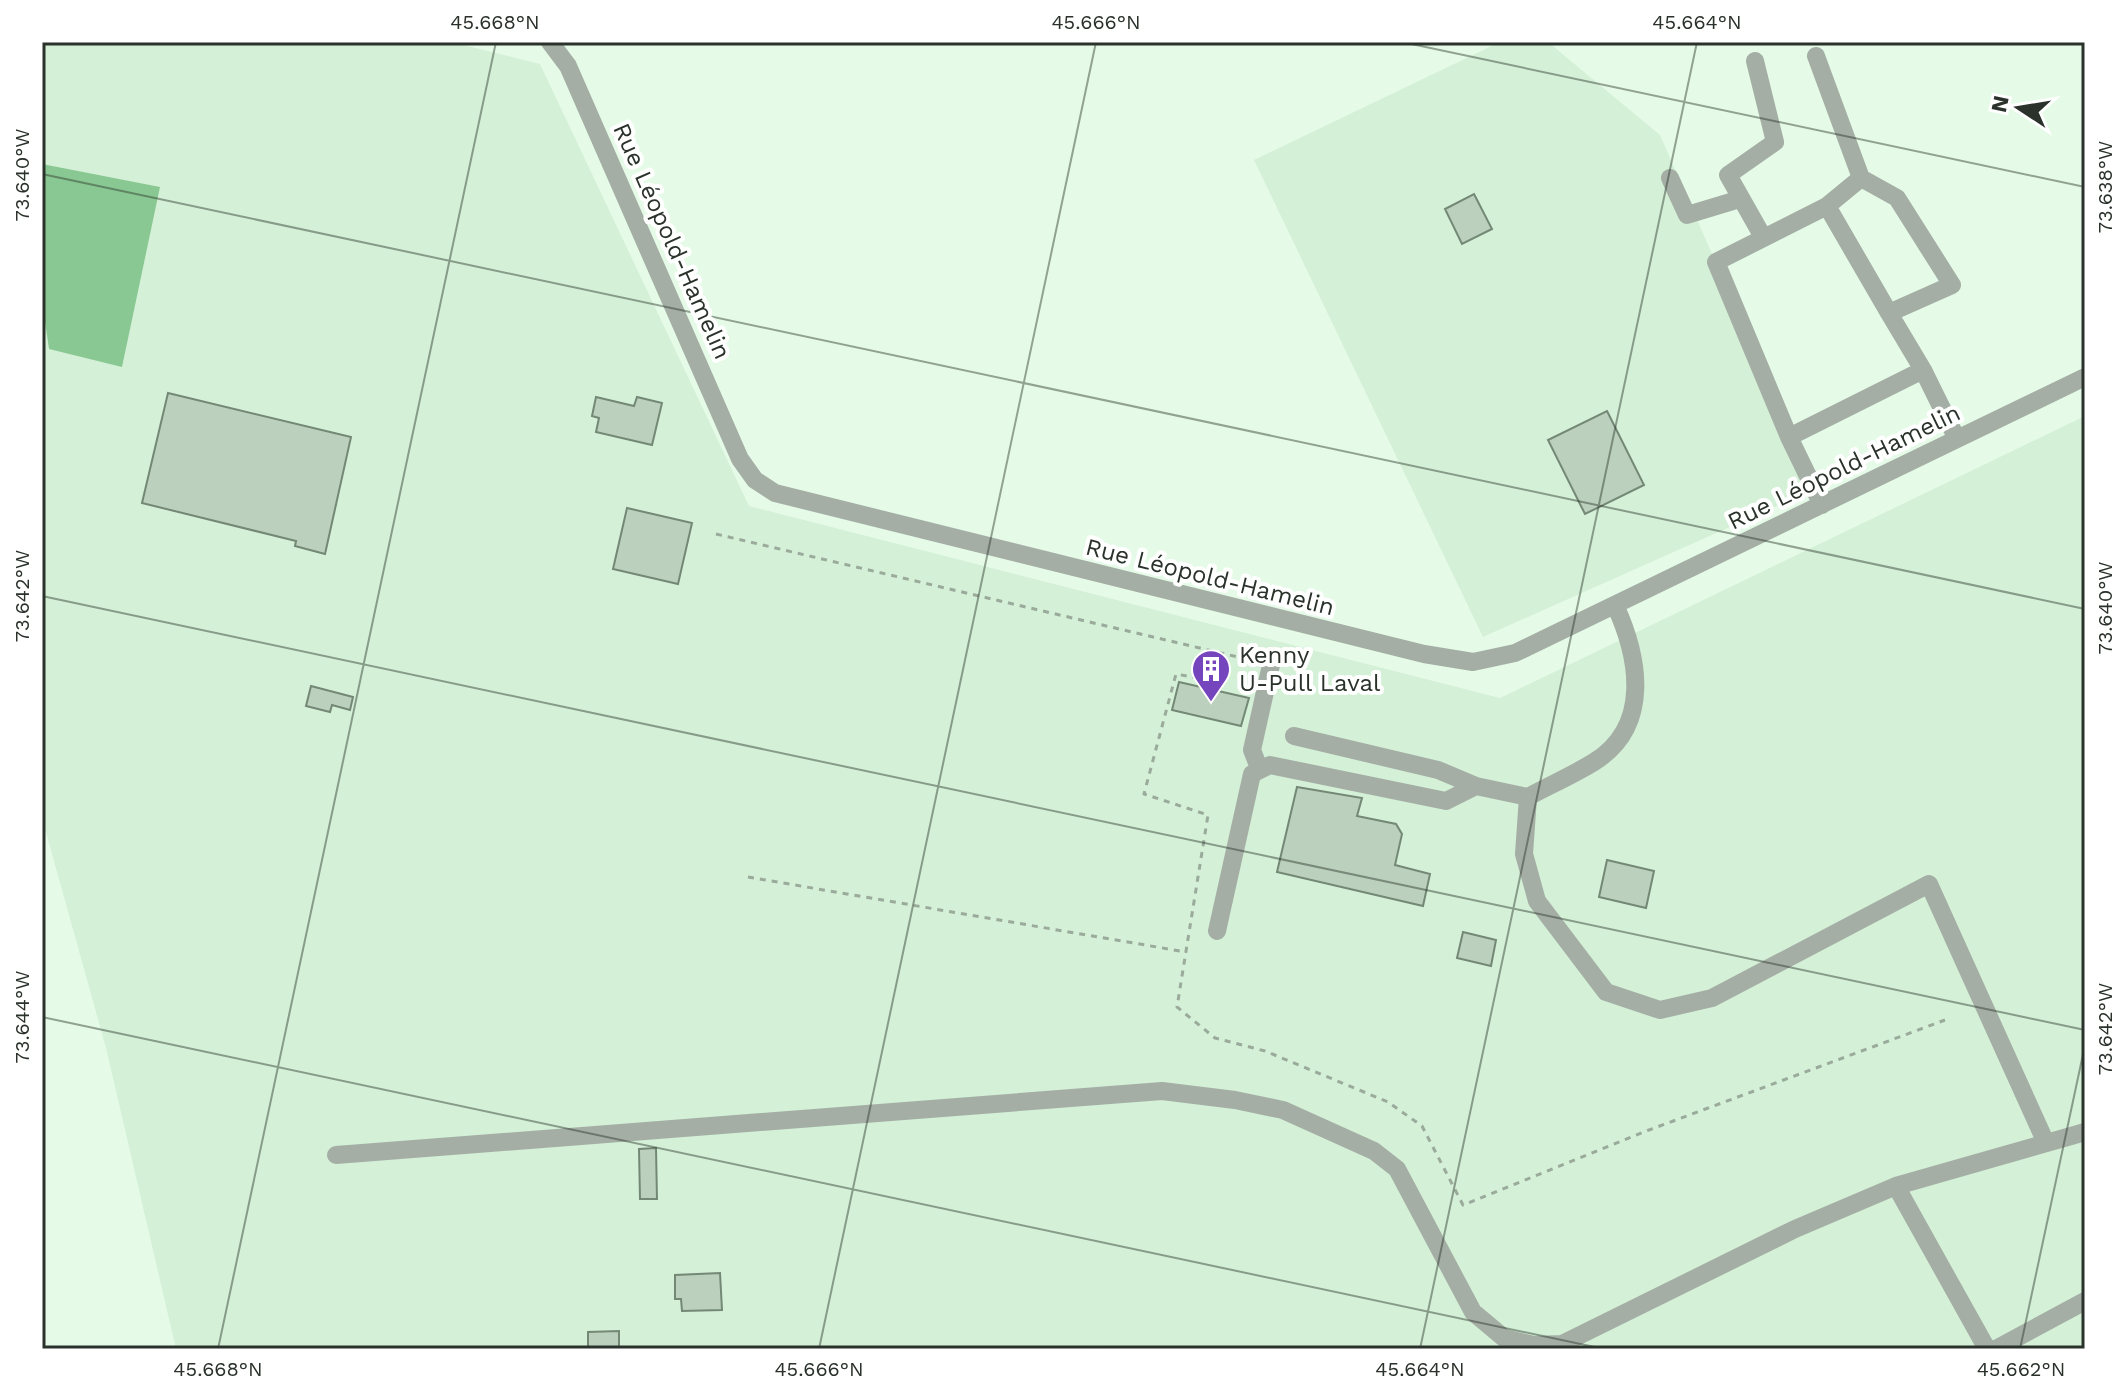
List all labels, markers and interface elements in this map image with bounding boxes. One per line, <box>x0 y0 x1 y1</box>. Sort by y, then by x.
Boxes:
text: 45.668°N <box>450 10 540 34</box>
text: 45.666°N <box>1051 10 1141 34</box>
text: 45.664°N <box>1652 10 1742 34</box>
north arrow <box>1979 68 2059 148</box>
text: N <box>1986 93 2014 115</box>
street label: Rue Léopold-Hamelin <box>607 119 737 363</box>
text: 73.640°W <box>10 128 34 222</box>
text: 73.638°W <box>2093 141 2117 233</box>
street label: Rue Léopold-Hamelin <box>1723 398 1965 536</box>
street label: Rue Léopold-Hamelin <box>1083 533 1337 621</box>
text: 73.642°W <box>10 550 34 642</box>
text: 73.640°W <box>2093 561 2117 655</box>
place label: Kenny U-Pull Laval <box>1239 641 1381 697</box>
building icon: Kenny U-Pull Laval <box>1190 648 1232 703</box>
text: 73.644°W <box>10 971 34 1063</box>
text: 73.642°W <box>2093 983 2117 1075</box>
text: 45.668°N <box>173 1357 263 1381</box>
text: 45.666°N <box>774 1357 864 1381</box>
text: 45.664°N <box>1375 1357 1465 1381</box>
text: 45.662°N <box>1977 1357 2065 1381</box>

